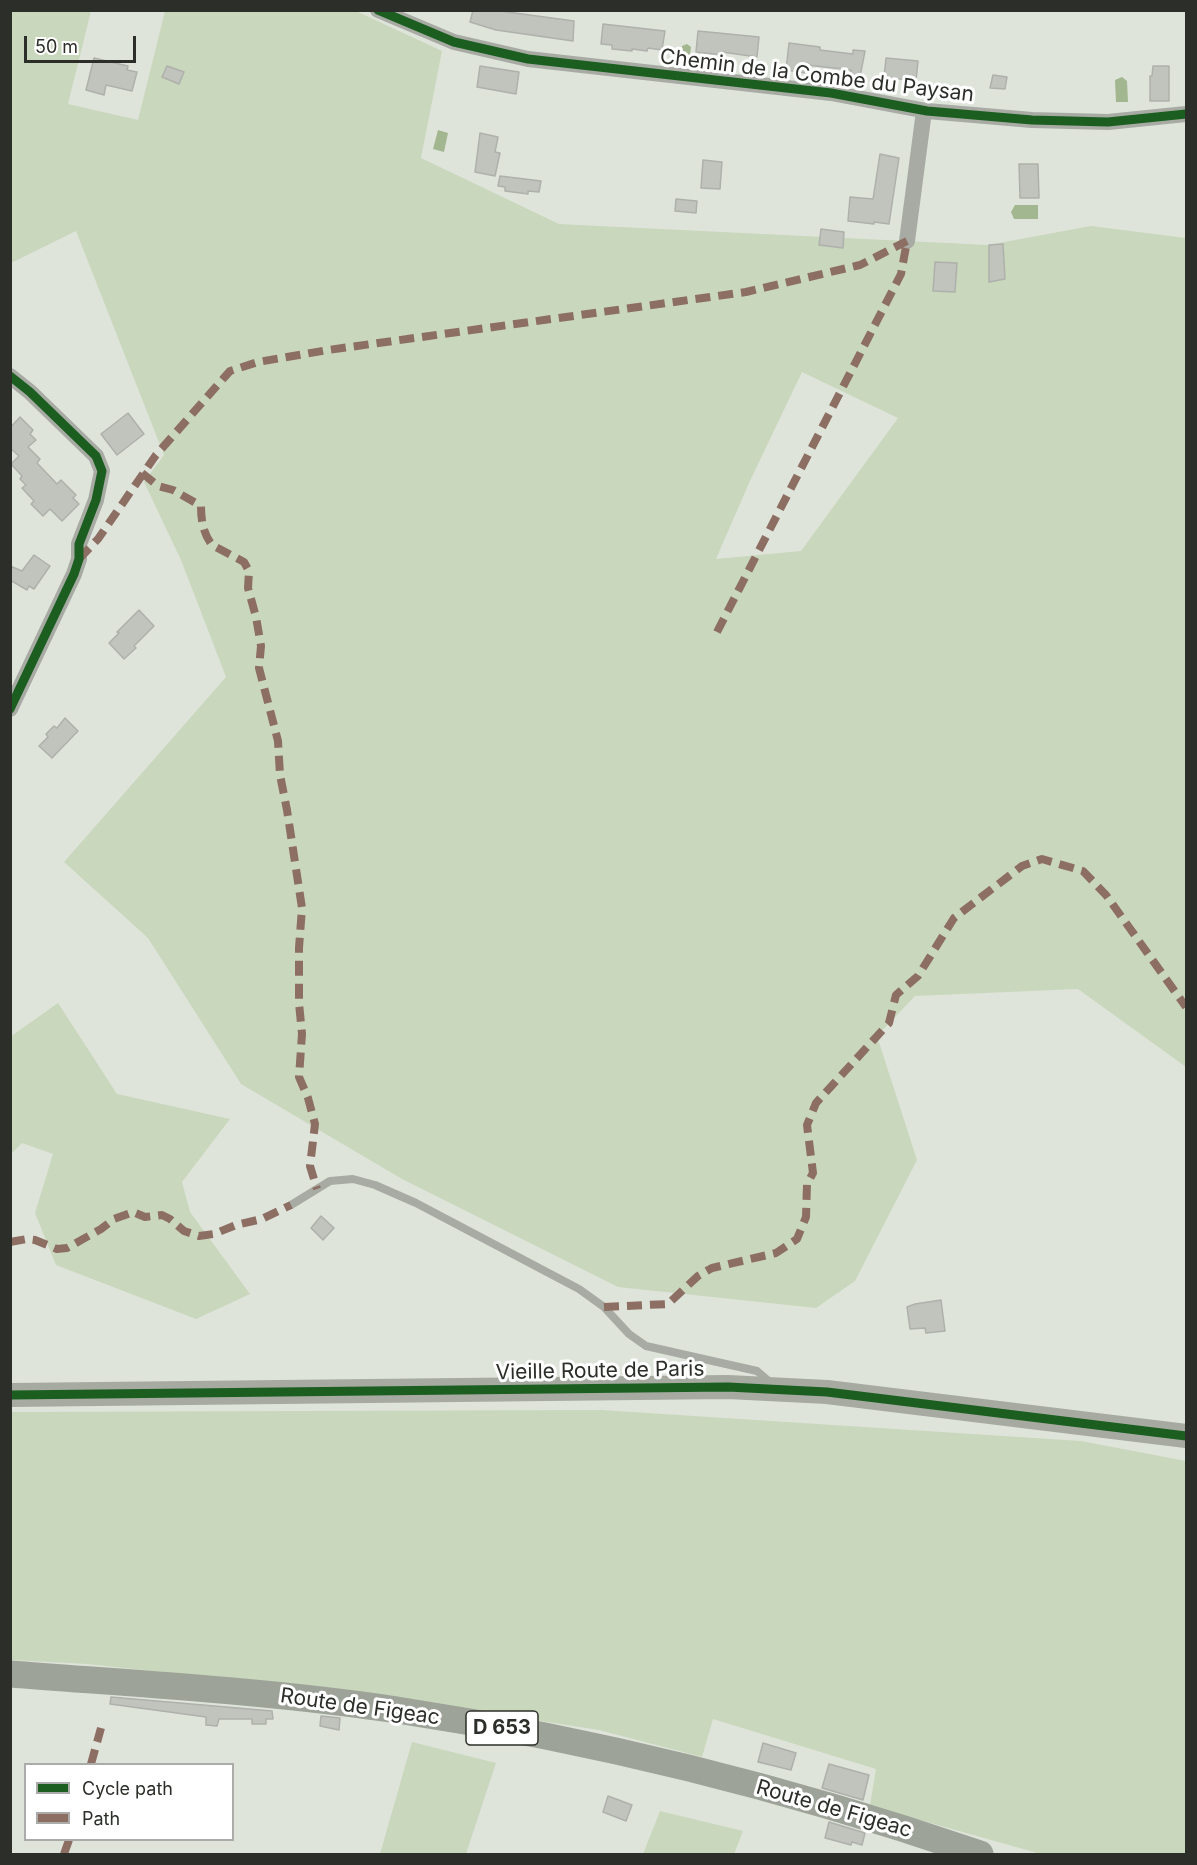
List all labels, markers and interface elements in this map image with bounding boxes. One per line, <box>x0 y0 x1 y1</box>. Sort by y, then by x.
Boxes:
scale bar <box>27 24 140 62</box>
text: 50 m <box>35 36 78 57</box>
street label: Chemin de la Combe du Paysan <box>659 44 975 108</box>
street label: Vieille Route de Paris <box>495 1357 705 1385</box>
street label: Route de Figeac <box>279 1683 441 1731</box>
road number: D 653 <box>466 1711 538 1745</box>
legend <box>24 1763 234 1841</box>
street label: Route de Figeac <box>753 1775 915 1843</box>
text: Cycle path <box>82 1778 173 1799</box>
text: Path <box>82 1808 120 1829</box>

